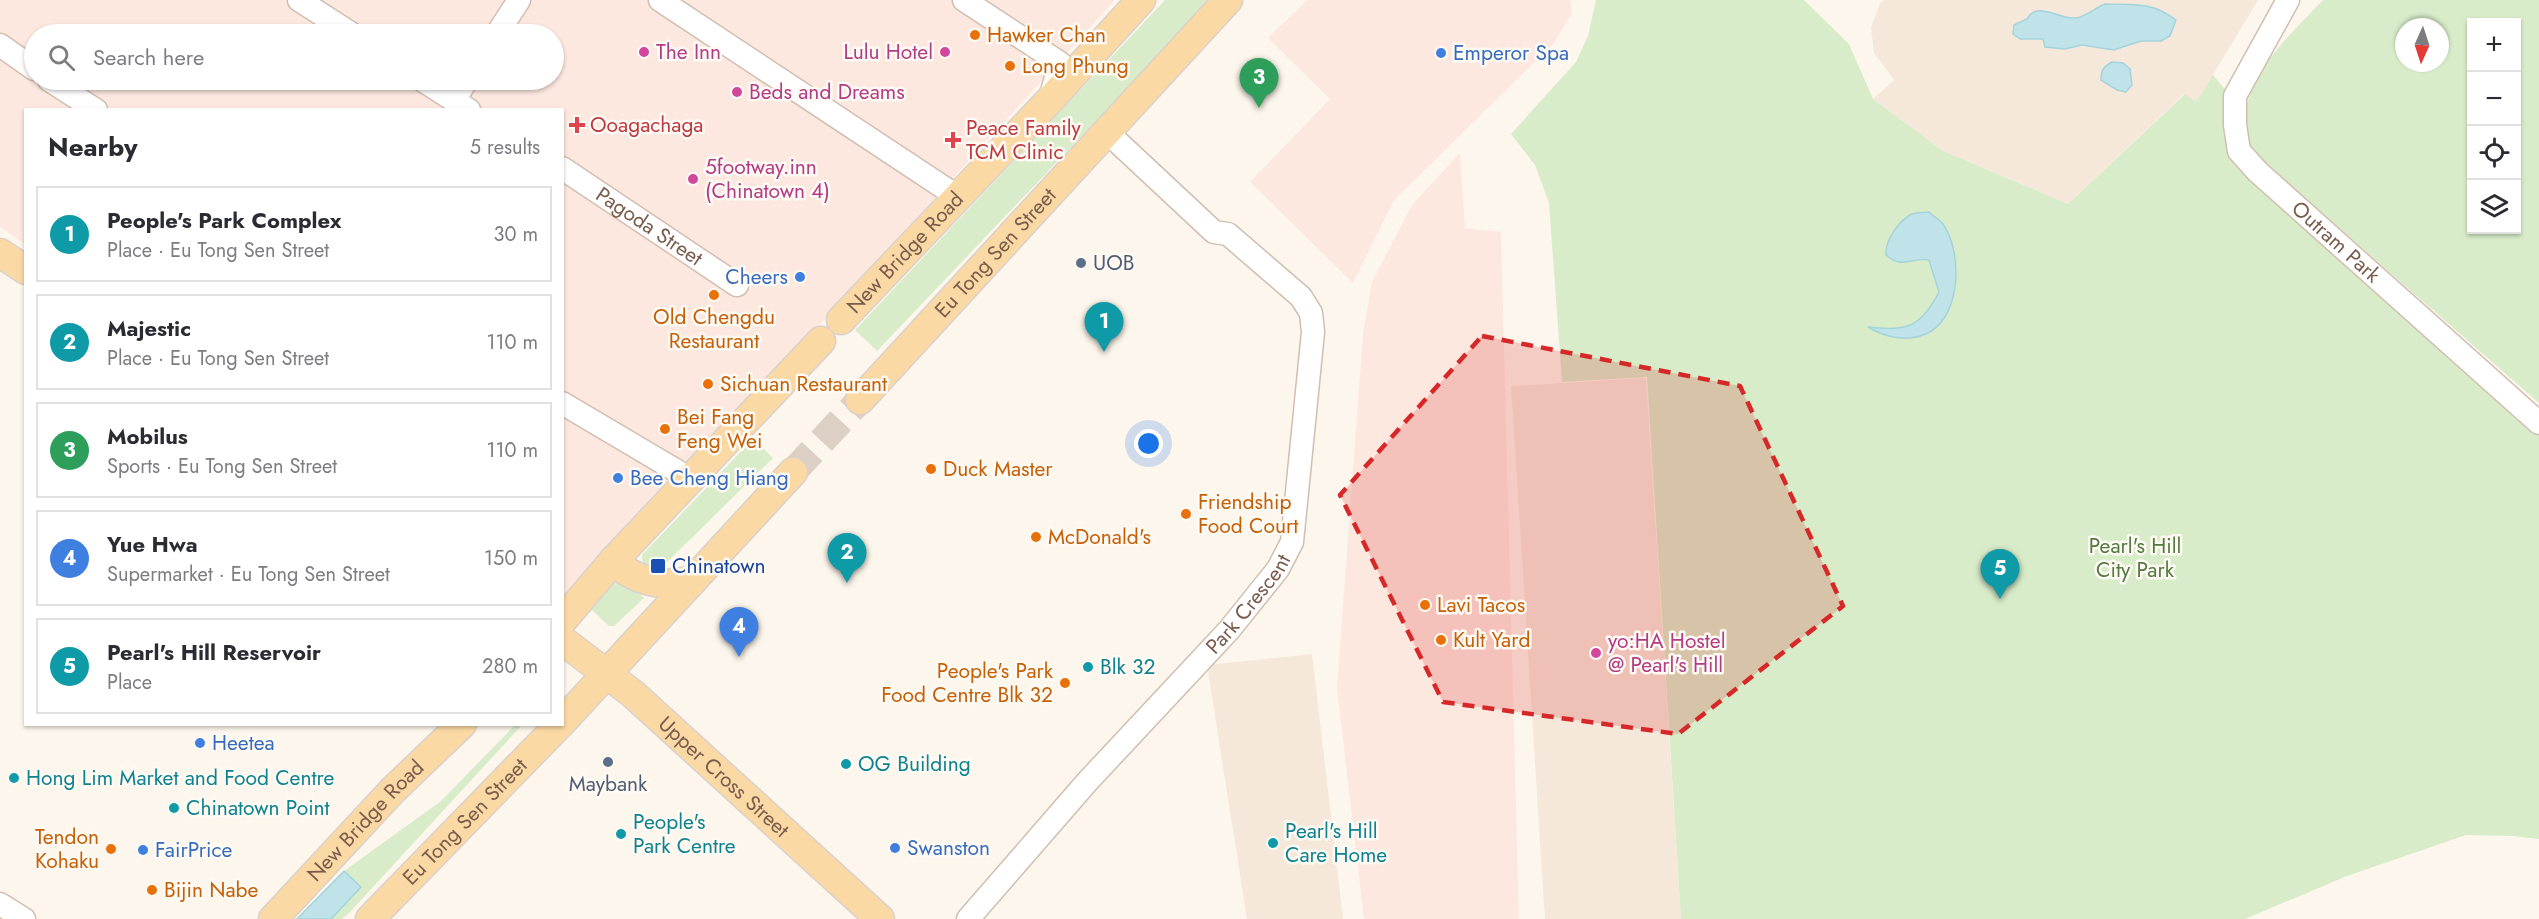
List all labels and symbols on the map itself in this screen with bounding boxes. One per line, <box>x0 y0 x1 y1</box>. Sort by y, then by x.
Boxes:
north arrow <box>2395 18 2449 72</box>
place label: Hawker Chan <box>987 20 1106 50</box>
marker: Hawker Chan <box>968 28 982 42</box>
place label: The Inn <box>656 37 721 67</box>
place label: Lulu Hotel <box>844 37 933 67</box>
place label: Emperor Spa <box>1453 38 1569 68</box>
marker: The Inn <box>637 45 651 59</box>
marker: Lulu Hotel <box>938 45 952 59</box>
marker: Emperor Spa <box>1434 46 1448 60</box>
place label: Long Phung <box>1022 51 1129 81</box>
pin: 3 <box>1240 58 1278 108</box>
marker: Long Phung <box>1003 59 1017 73</box>
place label: Beds and Dreams <box>749 77 905 107</box>
marker: Beds and Dreams <box>730 85 744 99</box>
place label: Ooagachaga <box>590 110 703 140</box>
place label: Peace Family TCM Clinic <box>966 113 1082 167</box>
marker: Ooagachaga <box>568 116 586 134</box>
marker: Peace Family TCM Clinic <box>944 131 962 149</box>
place label: 5footway.inn (Chinatown 4) <box>705 152 830 206</box>
marker: 5footway.inn (Chinatown 4) <box>686 172 700 186</box>
street label: Pagoda Street <box>590 180 709 273</box>
street label: Eu Tong Sen Street <box>928 181 1063 325</box>
street label: New Bridge Road <box>840 185 970 320</box>
street label: Outram Park <box>2285 194 2388 290</box>
place label: UOB <box>1093 248 1134 278</box>
marker: UOB <box>1074 256 1088 270</box>
place label: Cheers <box>725 262 788 292</box>
marker: Cheers <box>793 270 807 284</box>
marker: Old Chengdu Restaurant <box>707 288 721 302</box>
place label: Old Chengdu Restaurant <box>653 302 775 356</box>
pin: 1 <box>1084 302 1124 352</box>
place label: Sichuan Restaurant <box>720 369 887 399</box>
marker: Sichuan Restaurant <box>701 377 715 391</box>
place label: Bei Fang Feng Wei <box>677 402 762 456</box>
marker: Bei Fang Feng Wei <box>658 422 672 436</box>
your location <box>1134 429 1163 458</box>
place label: Duck Master <box>943 454 1053 484</box>
marker: Duck Master <box>924 462 938 476</box>
place label: Bee Cheng Hiang <box>630 463 789 493</box>
marker: Bee Cheng Hiang <box>611 471 625 485</box>
place label: Friendship Food Court <box>1198 487 1298 541</box>
marker: Friendship Food Court <box>1179 507 1193 521</box>
place label: McDonald's <box>1048 522 1151 552</box>
marker: McDonald's <box>1029 530 1043 544</box>
park label: Pearl's Hill City Park <box>2089 531 2181 585</box>
pin: 2 <box>828 534 866 583</box>
street label: Park Crescent <box>1199 549 1298 661</box>
pin: 5 <box>1980 550 2020 599</box>
place label: Chinatown <box>672 551 766 581</box>
marker: Chinatown <box>649 557 667 575</box>
place label: Lavi Tacos <box>1437 590 1525 620</box>
marker: Lavi Tacos <box>1418 598 1432 612</box>
pin: 4 <box>720 608 758 657</box>
place label: Kult Yard <box>1453 625 1530 655</box>
place label: yo:HA Hostel @ Pearl's Hill <box>1608 626 1726 680</box>
marker: Kult Yard <box>1434 633 1448 647</box>
marker: yo:HA Hostel @ Pearl's Hill <box>1589 646 1603 660</box>
place label: Blk 32 <box>1100 652 1156 682</box>
place label: People's Park Food Centre Blk 32 <box>881 656 1054 710</box>
marker: Blk 32 <box>1081 660 1095 674</box>
marker: People's Park Food Centre Blk 32 <box>1058 676 1072 690</box>
street label: Upper Cross Street <box>652 709 796 844</box>
place label: Heetea <box>212 728 275 758</box>
marker: Heetea <box>193 736 207 750</box>
place label: OG Building <box>858 749 971 779</box>
street label: Eu Tong Sen Street <box>396 751 534 892</box>
street label: New Bridge Road <box>300 753 431 888</box>
marker: Maybank <box>601 755 615 769</box>
marker: OG Building <box>839 757 853 771</box>
place label: Hong Lim Market and Food Centre <box>26 763 334 793</box>
place label: Maybank <box>569 769 648 799</box>
marker: Hong Lim Market and Food Centre <box>7 771 21 785</box>
place label: Chinatown Point <box>186 793 330 823</box>
marker: Chinatown Point <box>167 801 181 815</box>
place label: People's Park Centre <box>633 807 736 861</box>
place label: Pearl's Hill Care Home <box>1285 816 1387 870</box>
place label: Tendon Kohaku <box>35 822 99 876</box>
marker: People's Park Centre <box>614 827 628 841</box>
place label: Swanston <box>907 833 990 863</box>
place label: FairPrice <box>155 835 232 865</box>
marker: Pearl's Hill Care Home <box>1266 836 1280 850</box>
marker: Swanston <box>888 841 902 855</box>
marker: Tendon Kohaku <box>104 842 118 856</box>
marker: FairPrice <box>136 843 150 857</box>
place label: Bijin Nabe <box>164 875 259 905</box>
marker: Bijin Nabe <box>145 883 159 897</box>

